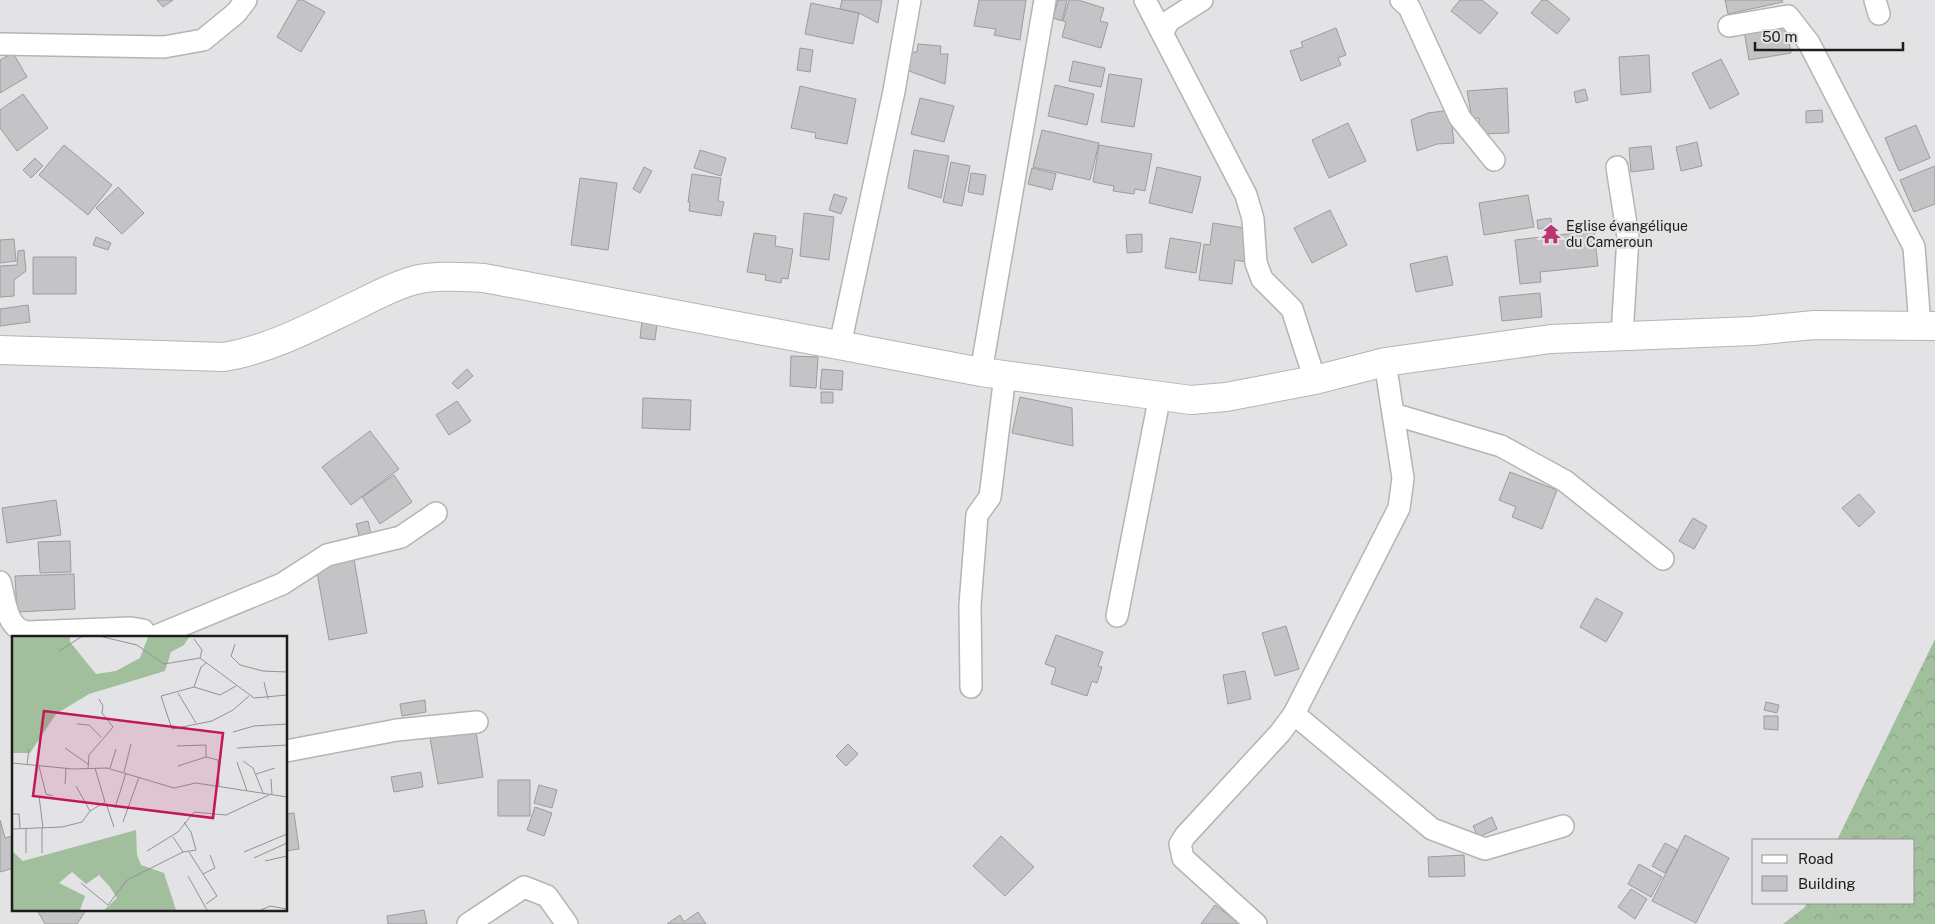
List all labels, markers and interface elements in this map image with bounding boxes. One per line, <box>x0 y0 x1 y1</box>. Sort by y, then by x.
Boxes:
scale bar <box>1755 20 1902 52</box>
text: 50 m <box>1762 28 1797 45</box>
place label: Eglise évangélique du Cameroun <box>1566 218 1688 250</box>
temple icon: Eglise évangélique du Cameroun <box>1540 223 1562 245</box>
inset map <box>12 636 288 912</box>
legend <box>1752 839 1915 904</box>
text: Road <box>1798 850 1834 867</box>
text: Building <box>1798 875 1856 892</box>

